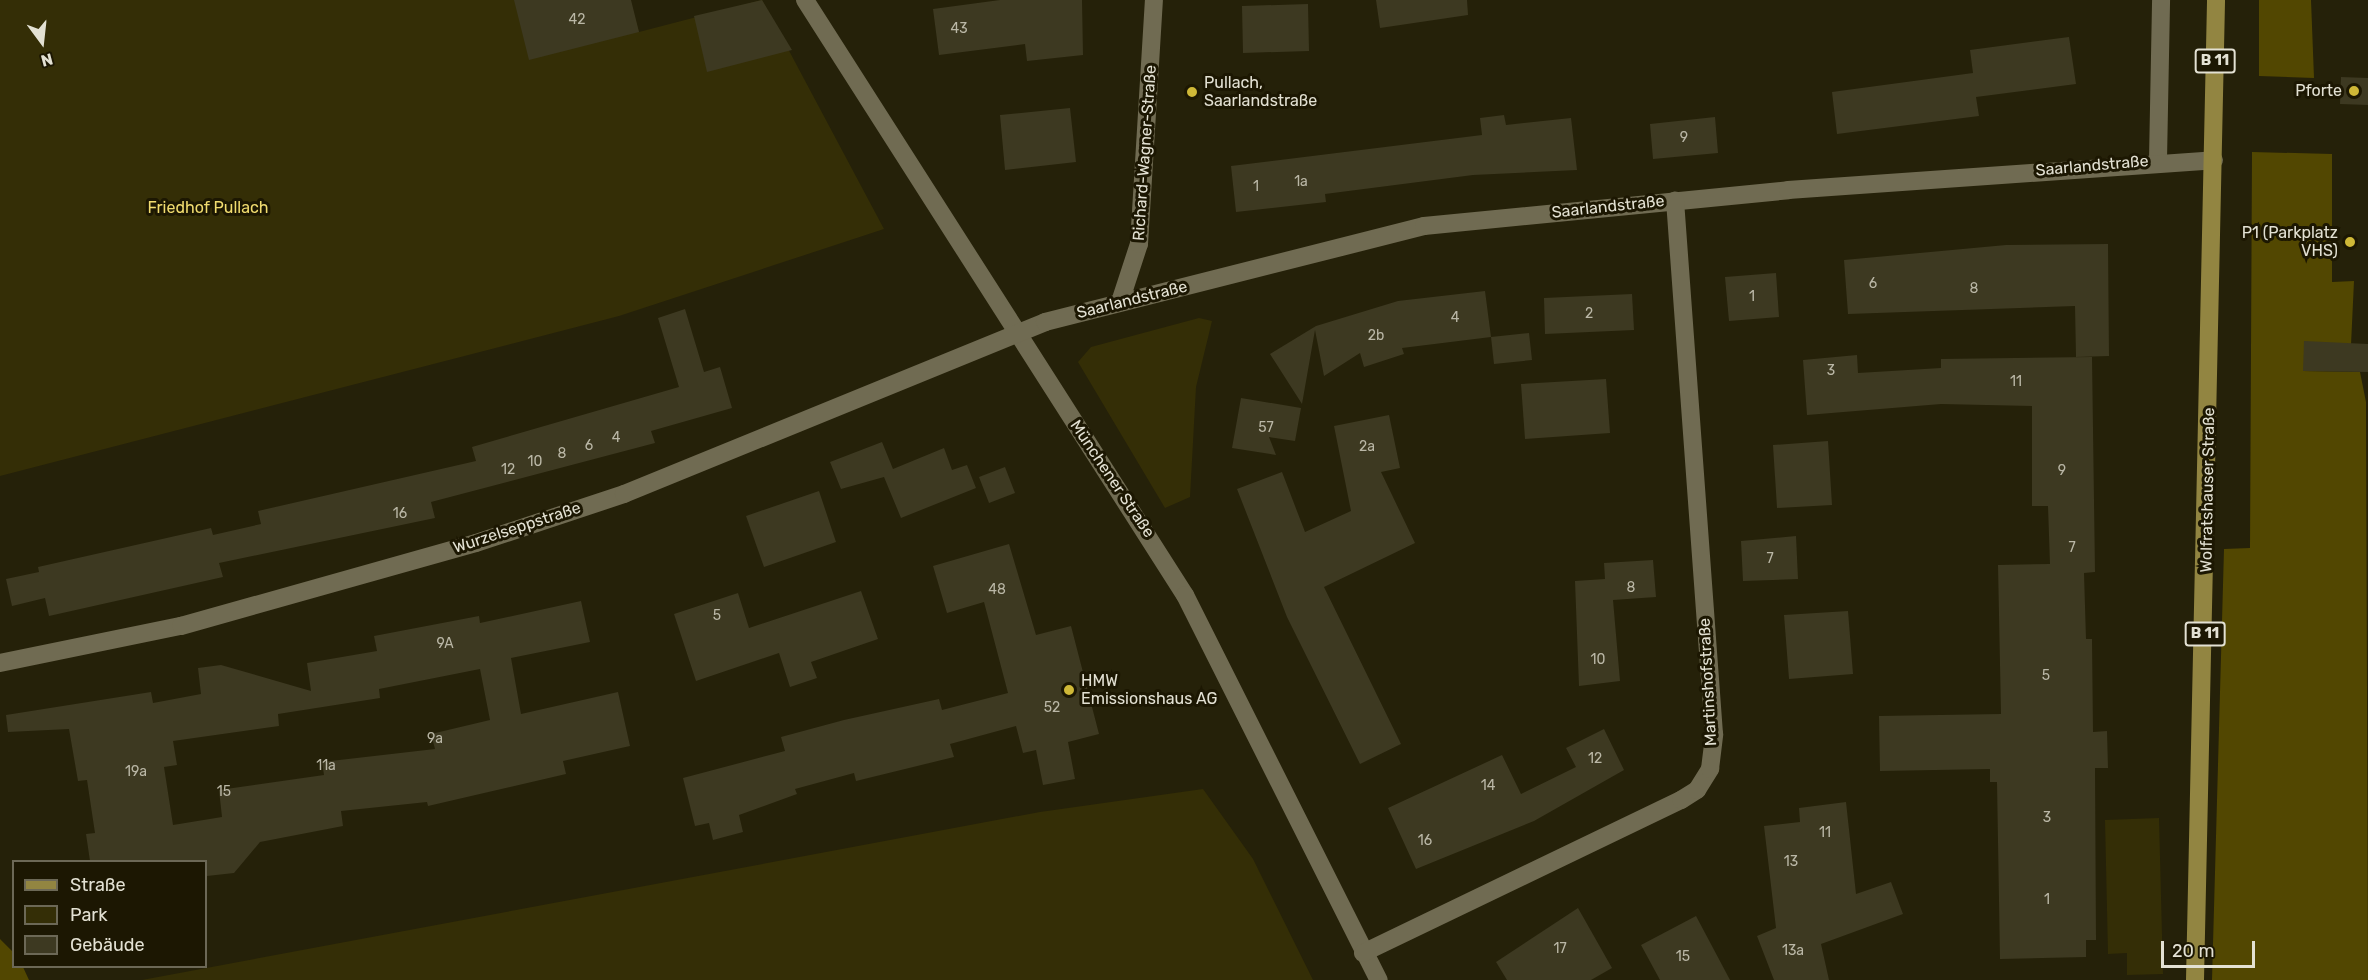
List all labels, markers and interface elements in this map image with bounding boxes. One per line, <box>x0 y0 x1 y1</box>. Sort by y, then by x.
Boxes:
north arrow <box>12 12 72 72</box>
house number: 42 <box>569 12 585 28</box>
house number: 43 <box>950 21 968 37</box>
text: N <box>39 49 55 71</box>
road number: B 11 <box>2194 49 2236 73</box>
street label: Richard-Wagner-Straße <box>1129 64 1161 242</box>
place label: Pullach, Saarlandstraße <box>1204 73 1317 111</box>
place label: Pforte <box>2295 81 2342 101</box>
marker: Pforte <box>2347 84 2361 98</box>
marker: Pullach, Saarlandstraße <box>1185 85 1199 99</box>
house number: 9 <box>1680 130 1688 146</box>
street label: Saarlandstraße <box>2035 152 2149 180</box>
house number: 1a <box>1294 174 1308 190</box>
house number: 1 <box>1253 179 1259 195</box>
street label: Saarlandstraße <box>1551 192 1665 222</box>
park label: Friedhof Pullach <box>147 198 269 218</box>
place label: P1 (Parkplatz VHS) <box>2242 223 2338 261</box>
marker: P1 (Parkplatz VHS) <box>2343 235 2357 249</box>
house number: 6 <box>1869 276 1877 292</box>
street label: Saarlandstraße <box>1075 277 1189 323</box>
house number: 8 <box>1970 281 1978 297</box>
house number: 1 <box>1749 289 1755 305</box>
house number: 2 <box>1585 306 1593 322</box>
house number: 4 <box>1451 310 1459 326</box>
house number: 2b <box>1368 328 1384 344</box>
house number: 3 <box>1827 363 1835 379</box>
house number: 11 <box>2010 374 2022 390</box>
street label: Wolfratshauser Straße <box>2197 407 2219 573</box>
street label: Münchener Straße <box>1066 417 1158 541</box>
house number: 57 <box>1258 420 1274 436</box>
house number: 4 <box>612 430 620 446</box>
house number: 6 <box>585 438 593 454</box>
house number: 2a <box>1359 439 1375 455</box>
house number: 8 <box>558 446 566 462</box>
house number: 10 <box>528 454 542 470</box>
house number: 12 <box>501 462 515 478</box>
house number: 9 <box>2058 463 2066 479</box>
street label: Wurzelseppstraße <box>451 498 583 558</box>
house number: 16 <box>393 506 407 522</box>
house number: 7 <box>2068 540 2076 556</box>
house number: 7 <box>1766 551 1774 567</box>
house number: 8 <box>1627 580 1635 596</box>
house number: 48 <box>988 582 1006 598</box>
house number: 5 <box>713 608 721 624</box>
street label: Martinshofstraße <box>1695 618 1721 746</box>
road number: B 11 <box>2184 622 2226 646</box>
house number: 9A <box>436 636 454 652</box>
house number: 10 <box>1591 652 1605 668</box>
house number: 5 <box>2042 668 2050 684</box>
place label: HMW Emissionshaus AG <box>1081 671 1218 709</box>
marker: HMW Emissionshaus AG <box>1062 683 1076 697</box>
house number: 52 <box>1044 700 1060 716</box>
house number: 9a <box>427 731 443 747</box>
house number: 12 <box>1588 751 1602 767</box>
house number: 11a <box>316 758 336 774</box>
house number: 19a <box>125 764 147 780</box>
house number: 14 <box>1481 778 1495 794</box>
house number: 15 <box>217 784 231 800</box>
house number: 3 <box>2043 810 2051 826</box>
house number: 11 <box>1819 825 1831 841</box>
house number: 16 <box>1418 833 1432 849</box>
house number: 13 <box>1784 854 1798 870</box>
legend <box>12 860 207 968</box>
text: Straße <box>70 874 126 896</box>
house number: 1 <box>2044 892 2050 908</box>
text: Park <box>70 904 107 926</box>
scale bar <box>2164 929 2258 967</box>
text: Gebäude <box>70 934 145 956</box>
text: 20 m <box>2172 940 2214 962</box>
house number: 17 <box>1553 941 1567 957</box>
house number: 13a <box>1782 943 1804 959</box>
house number: 15 <box>1676 949 1690 965</box>

